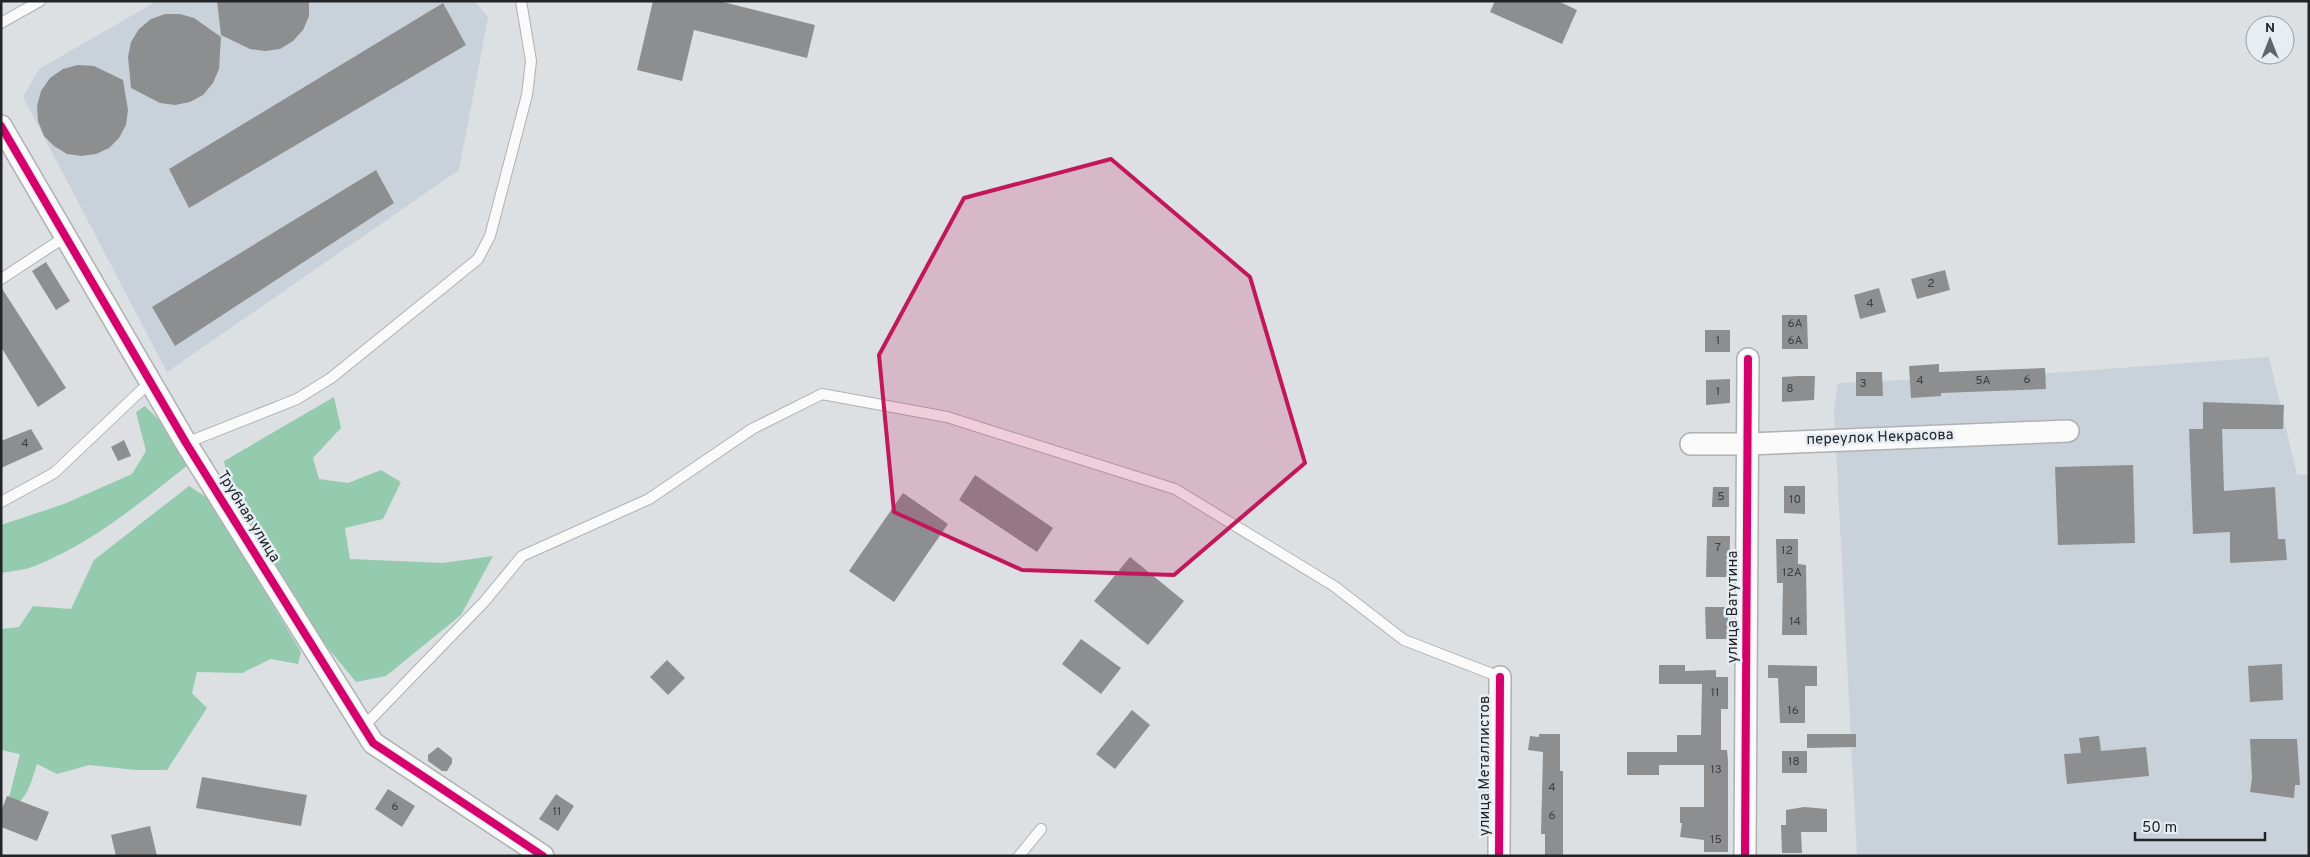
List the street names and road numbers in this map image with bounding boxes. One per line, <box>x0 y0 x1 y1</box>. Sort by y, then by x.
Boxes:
street label: переулок Некрасова <box>1806 426 1954 450</box>
street label: Трубная улица <box>212 468 284 566</box>
street label: улица Ватутина <box>1724 551 1743 663</box>
street label: улица Металлистов <box>1476 696 1495 836</box>

